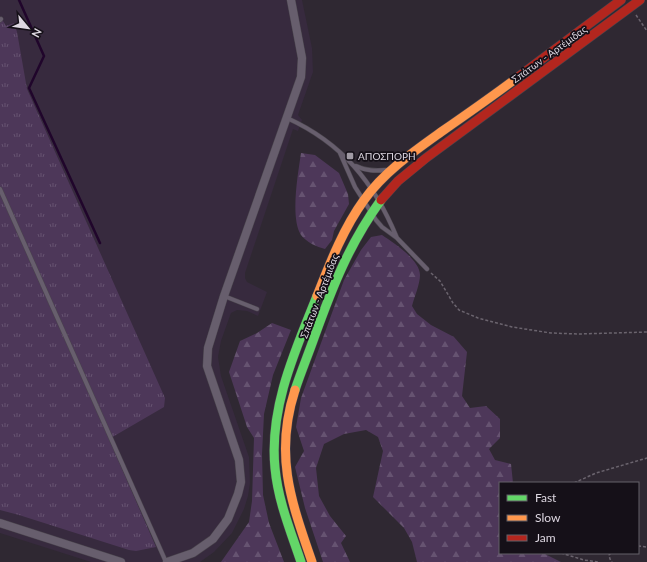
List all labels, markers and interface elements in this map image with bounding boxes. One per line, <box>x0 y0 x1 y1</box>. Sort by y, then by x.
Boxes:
north arrow <box>8 8 48 48</box>
street label: Σπάτων - Αρτέμιδας <box>509 23 589 85</box>
text: N <box>29 26 45 40</box>
place label: ΑΠΟΣΠΟΡΗ <box>358 150 416 162</box>
marker: ΑΠΟΣΠΟΡΗ <box>345 151 355 161</box>
street label: Σπάτων - Αρτέμιδας <box>297 252 341 340</box>
legend <box>499 482 639 554</box>
text: Fast <box>535 490 557 505</box>
text: Slow <box>535 510 561 525</box>
text: Jam <box>535 530 556 545</box>

